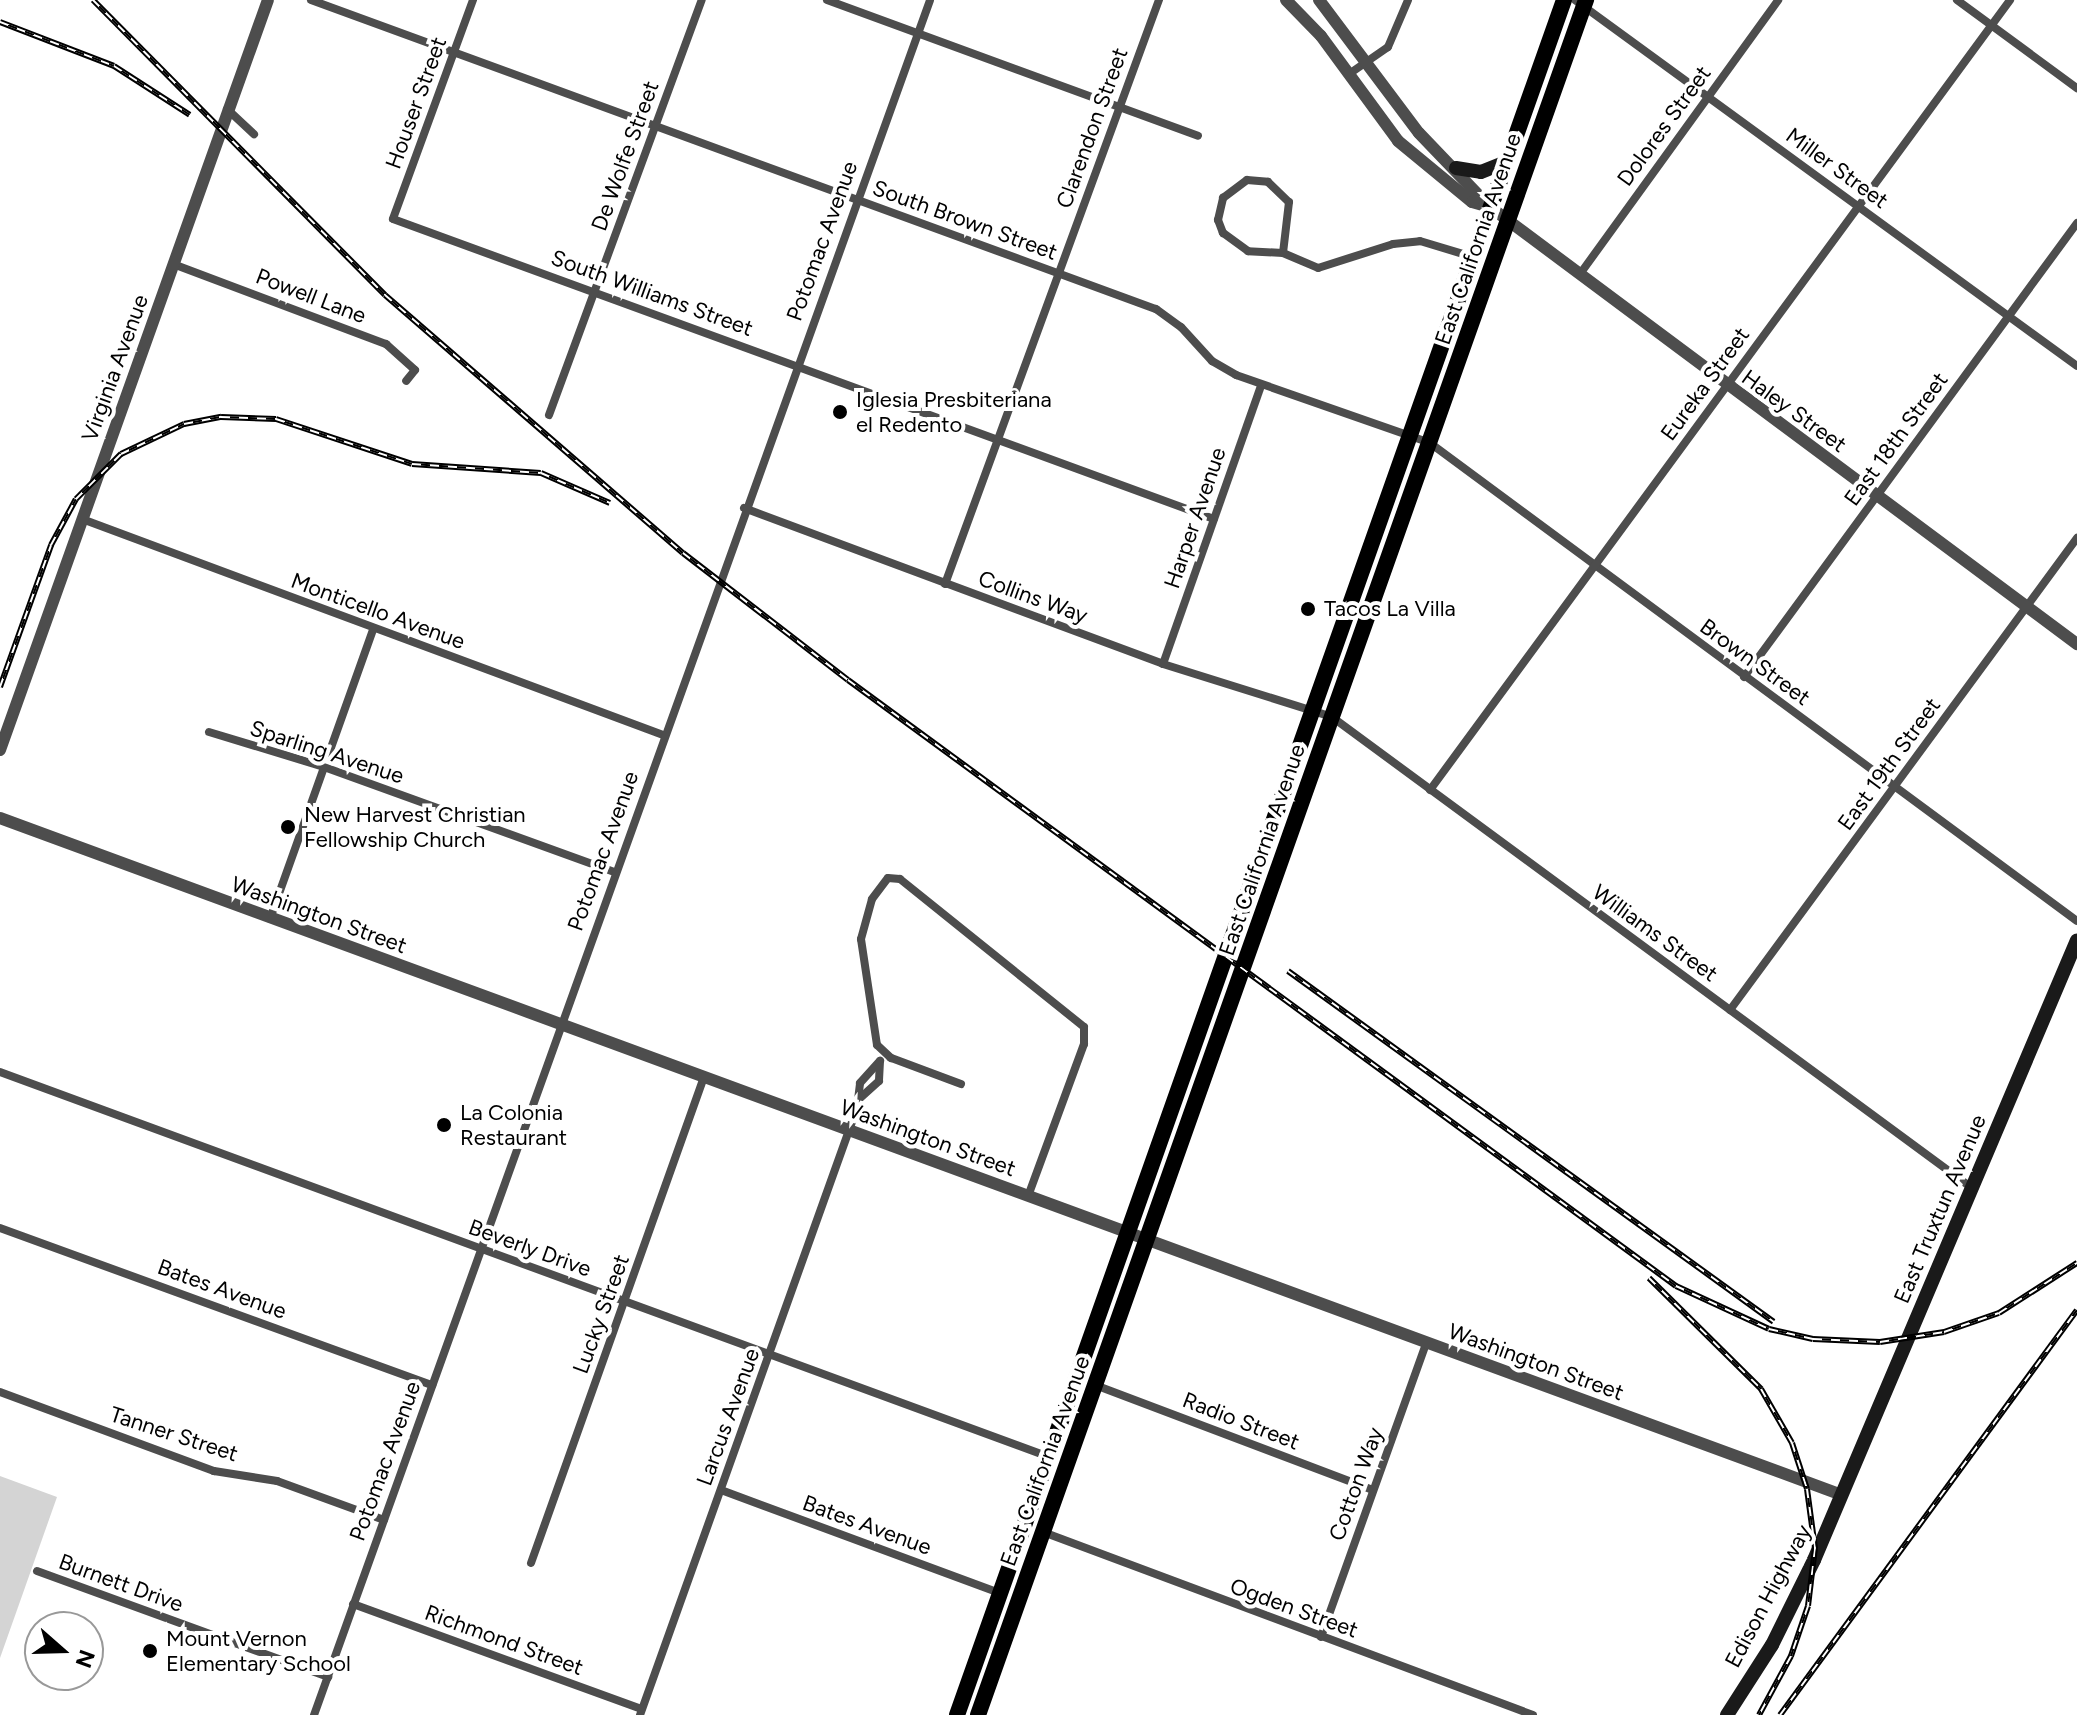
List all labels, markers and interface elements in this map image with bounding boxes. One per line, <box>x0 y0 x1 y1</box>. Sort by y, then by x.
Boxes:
street label: Houser Street <box>380 34 452 172</box>
street label: Clarendon Street <box>1051 44 1133 212</box>
street label: Dolores Street <box>1612 61 1716 191</box>
street label: De Wolfe Street <box>586 77 664 235</box>
street label: Miller Street <box>1781 122 1893 214</box>
street label: East California Avenue <box>1429 130 1527 348</box>
street label: Potomac Avenue <box>781 158 863 324</box>
street label: South Brown Street <box>869 174 1061 266</box>
street label: South Williams Street <box>547 244 757 342</box>
street label: Powell Lane <box>252 263 370 329</box>
street label: Virginia Avenue <box>76 291 154 445</box>
street label: Eureka Street <box>1655 322 1755 446</box>
street label: Haley Street <box>1737 364 1851 458</box>
street label: East 18th Street <box>1839 367 1953 511</box>
place label: Iglesia Presbiteriana el Redento <box>856 386 1052 438</box>
marker: Iglesia Presbiteriana el Redento <box>831 403 849 421</box>
street label: Harper Avenue <box>1159 444 1231 592</box>
street label: Collins Way <box>975 565 1091 629</box>
street label: Monticello Avenue <box>287 567 469 655</box>
place label: Tacos La Villa <box>1324 596 1456 622</box>
marker: Tacos La Villa <box>1299 600 1317 618</box>
street label: Brown Street <box>1695 613 1815 711</box>
street label: East 19th Street <box>1832 693 1946 835</box>
street label: Sparling Avenue <box>247 715 407 789</box>
street label: East California Avenue <box>1213 741 1311 959</box>
street label: Potomac Avenue <box>562 768 644 934</box>
place label: New Harvest Christian Fellowship Church <box>304 801 526 852</box>
marker: New Harvest Christian Fellowship Church <box>279 818 297 836</box>
street label: Washington Street <box>228 871 410 959</box>
street label: Williams Street <box>1587 879 1723 987</box>
street label: Washington Street <box>837 1094 1019 1182</box>
place label: La Colonia Restaurant <box>460 1099 567 1150</box>
street label: East Truxtun Avenue <box>1888 1111 1992 1307</box>
marker: La Colonia Restaurant <box>435 1116 453 1134</box>
street label: Beverly Drive <box>465 1214 595 1282</box>
street label: Lucky Street <box>567 1251 635 1377</box>
street label: Bates Avenue <box>154 1254 290 1324</box>
street label: Washington Street <box>1445 1318 1627 1406</box>
street label: Larcus Avenue <box>691 1345 765 1489</box>
street label: East California Avenue <box>995 1352 1095 1570</box>
street label: Potomac Avenue <box>344 1378 426 1544</box>
street label: Radio Street <box>1179 1387 1303 1455</box>
street label: Tanner Street <box>107 1401 241 1467</box>
street label: Cotton Way <box>1323 1424 1389 1544</box>
street label: Bates Avenue <box>799 1490 935 1560</box>
street label: Edison Highway <box>1719 1520 1817 1672</box>
street label: Burnett Drive <box>55 1548 187 1618</box>
street label: Ogden Street <box>1226 1573 1362 1643</box>
street label: Richmond Street <box>421 1599 587 1681</box>
north arrow <box>24 1611 104 1691</box>
place label: Mount Vernon Elementary School <box>166 1625 351 1676</box>
marker: Mount Vernon Elementary School <box>141 1642 159 1660</box>
text: N <box>70 1646 101 1671</box>

